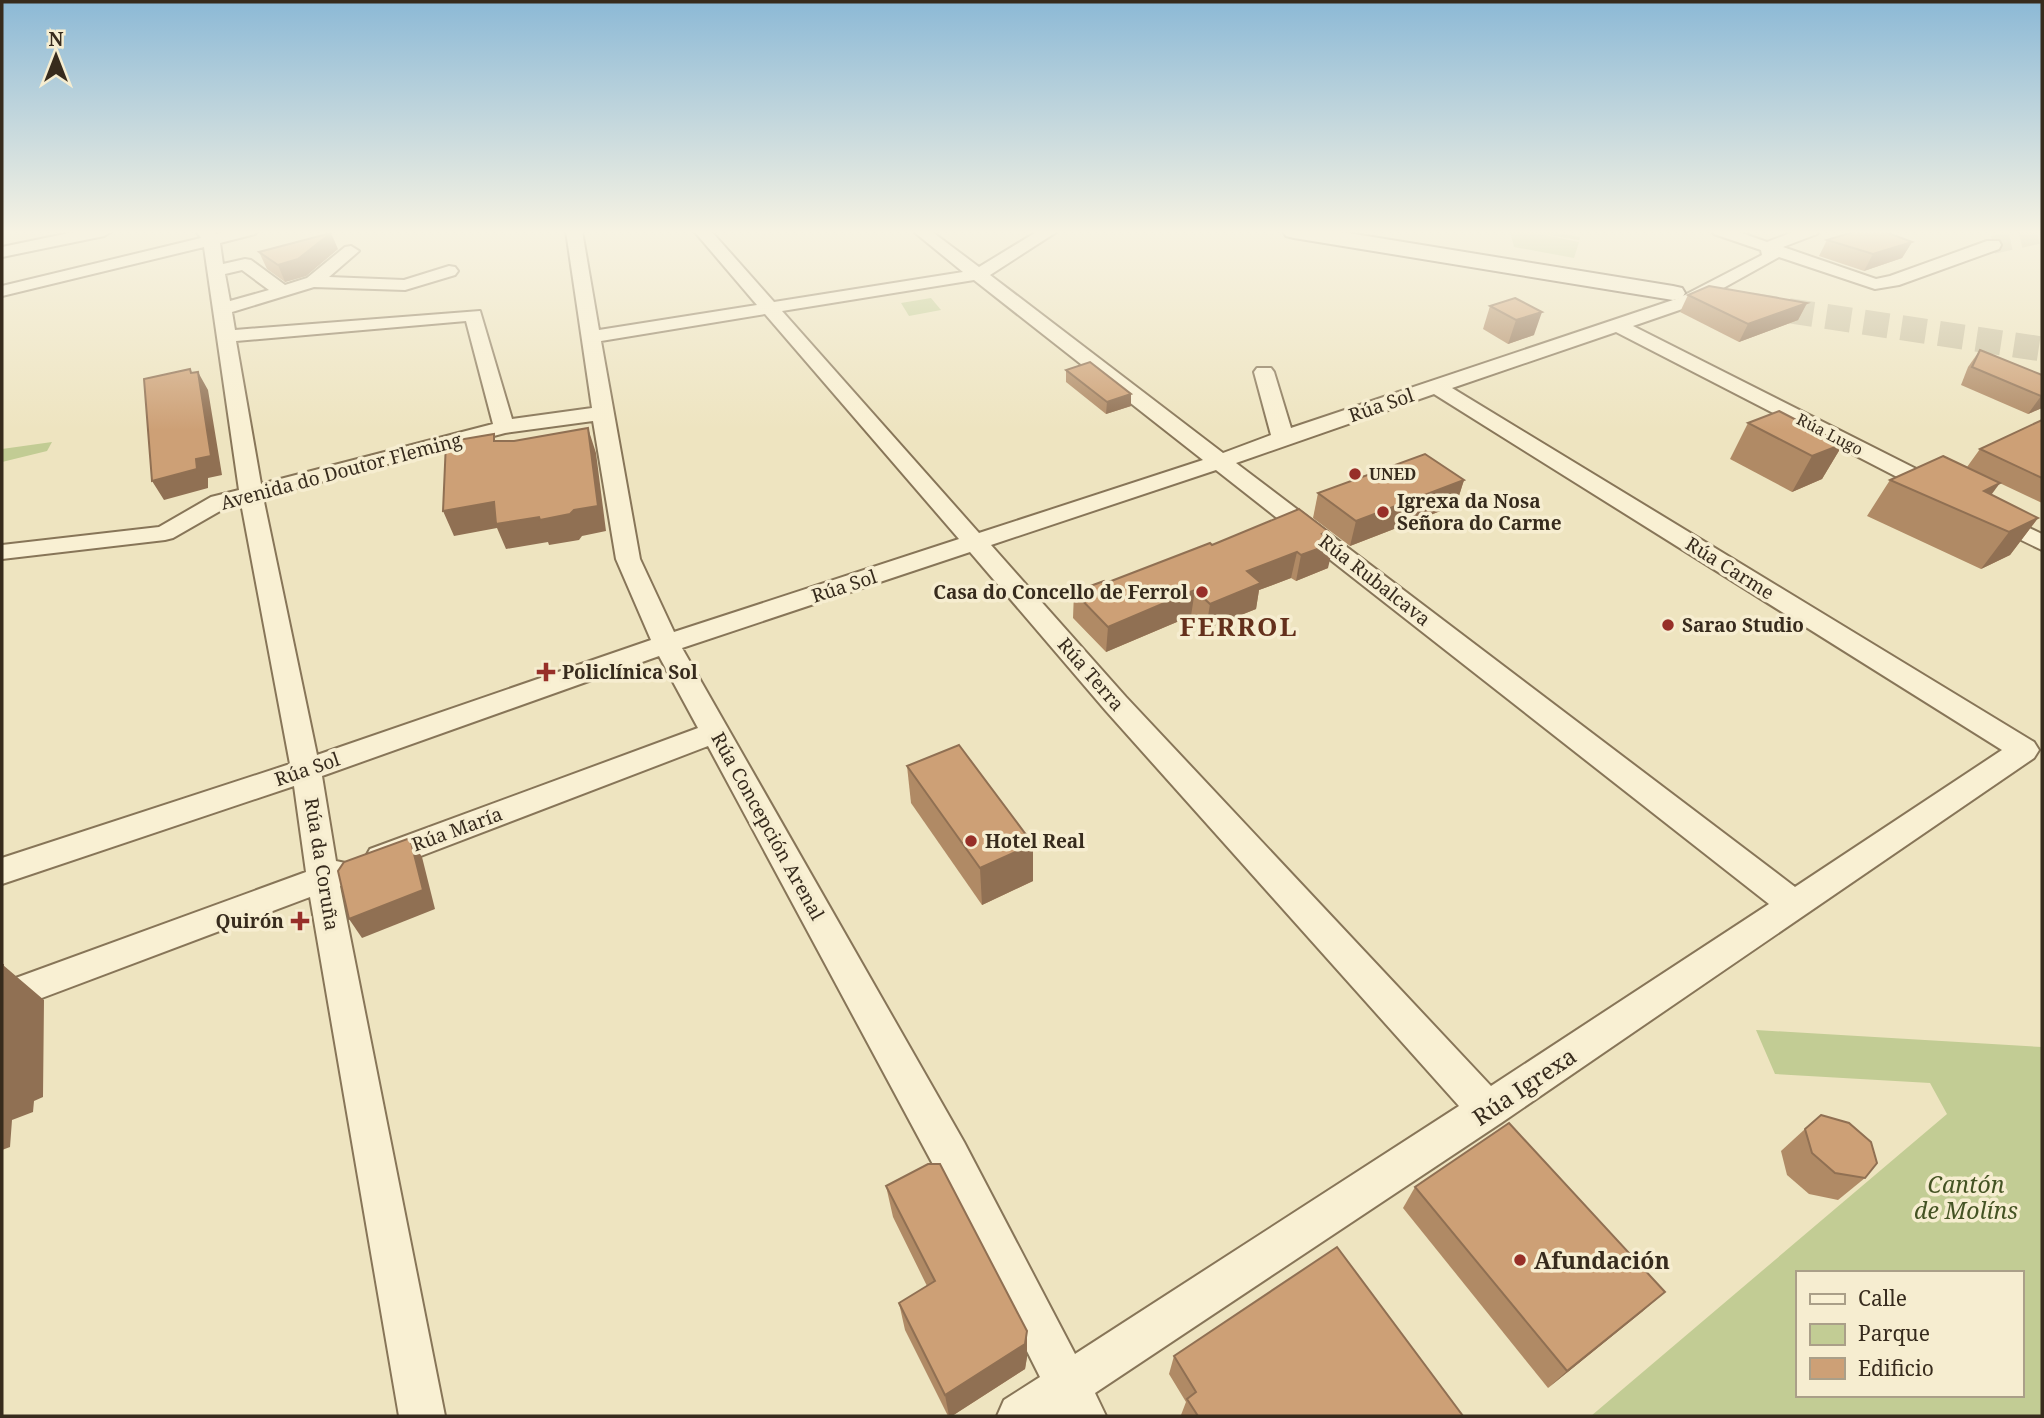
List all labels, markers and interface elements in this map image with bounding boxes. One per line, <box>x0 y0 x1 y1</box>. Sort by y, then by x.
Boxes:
north arrow <box>21 21 91 91</box>
text: N <box>49 26 64 52</box>
street label: Rúa Sol <box>1345 382 1417 428</box>
street label: Rúa Lugo <box>1793 408 1867 460</box>
street label: Avenida do Doutor Fleming <box>217 426 465 516</box>
place label: UNED <box>1369 463 1416 485</box>
marker: UNED <box>1347 466 1363 482</box>
place label: Igrexa da Nosa Señora do Carme <box>1397 488 1562 536</box>
marker: Igrexa da Nosa Señora do Carme <box>1375 504 1391 520</box>
street label: Rúa Rubalcava <box>1314 528 1436 632</box>
street label: Rúa Carme <box>1681 531 1779 605</box>
street label: Rúa Sol <box>808 563 880 609</box>
place label: Casa do Concello de Ferrol <box>933 579 1188 605</box>
marker: Casa do Concello de Ferrol <box>1194 584 1210 600</box>
district label: FERROL <box>1179 608 1299 644</box>
place label: Sarao Studio <box>1682 612 1804 638</box>
marker: Sarao Studio <box>1660 617 1676 633</box>
street label: Rúa Terra <box>1052 632 1130 716</box>
place label: Policlínica Sol <box>562 659 698 685</box>
marker: Policlínica Sol <box>536 662 556 682</box>
street label: Rúa Concepción Arenal <box>705 727 831 925</box>
street label: Rúa Sol <box>271 746 343 792</box>
street label: Rúa da Coruña <box>299 796 345 932</box>
street label: Rúa María <box>408 801 506 857</box>
place label: Hotel Real <box>985 828 1085 854</box>
marker: Hotel Real <box>963 833 979 849</box>
place label: Quirón <box>215 908 284 934</box>
marker: Quirón <box>290 911 310 931</box>
street label: Rúa Igrexa <box>1466 1040 1582 1132</box>
park label: Cantón de Molíns <box>1914 1168 2018 1226</box>
place label: Afundación <box>1534 1244 1670 1276</box>
marker: Afundación <box>1512 1252 1528 1268</box>
legend <box>1796 1271 2023 1397</box>
text: Calle <box>1858 1284 1907 1312</box>
text: Parque <box>1858 1319 1930 1347</box>
text: Edificio <box>1858 1354 1934 1382</box>

